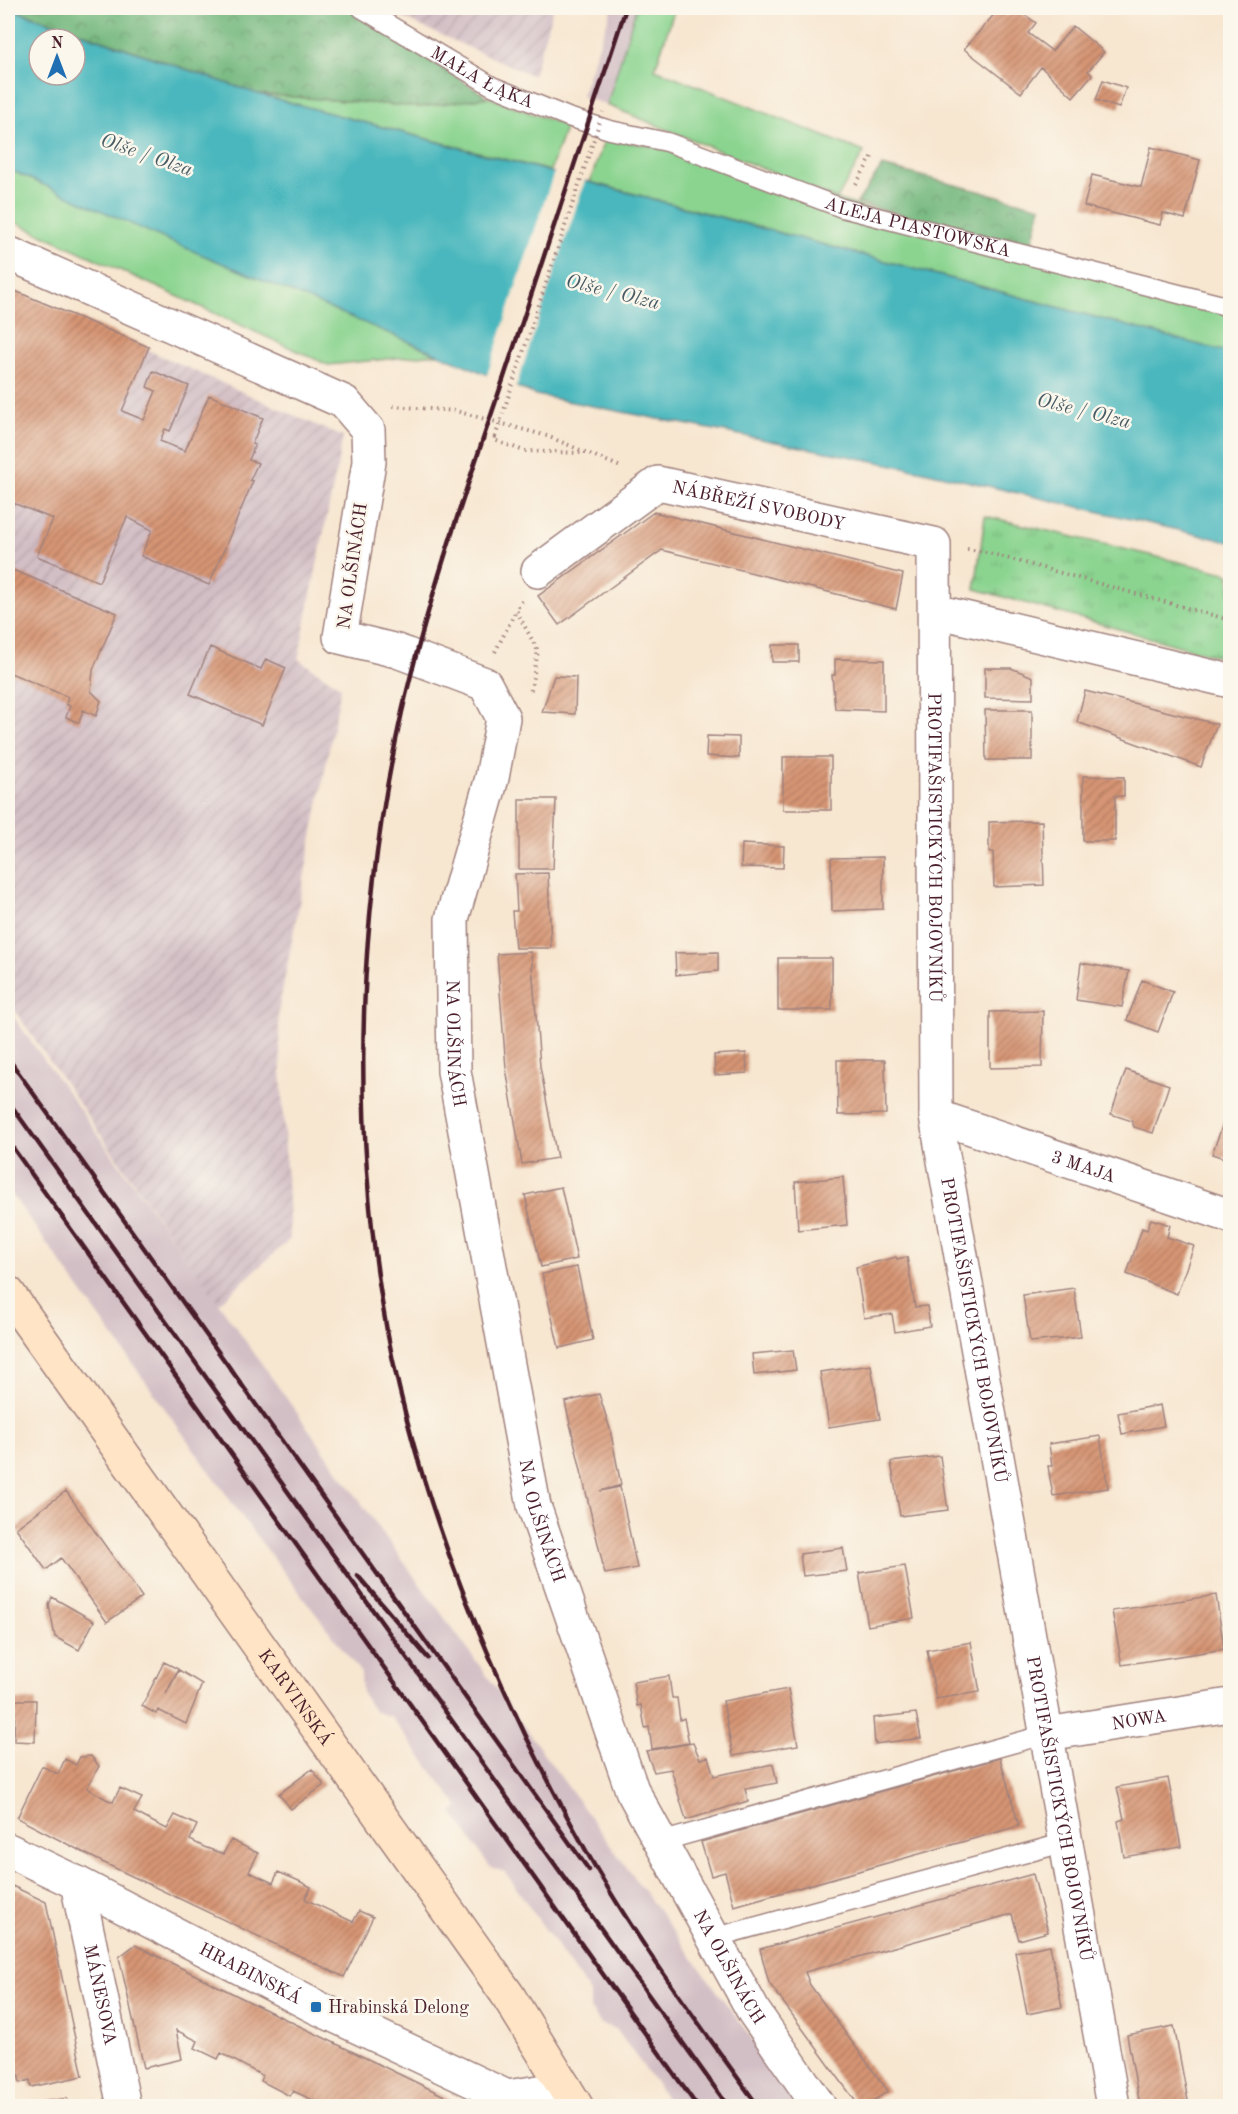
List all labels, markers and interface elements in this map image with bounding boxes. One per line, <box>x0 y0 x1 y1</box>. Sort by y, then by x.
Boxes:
north arrow <box>27 27 87 87</box>
text: N <box>51 36 64 52</box>
street label: MAŁA ŁĄKA <box>427 44 536 112</box>
water label: Olše / Olza <box>98 131 195 181</box>
street label: ALEJA PIASTOWSKA <box>822 194 1013 261</box>
water label: Olše / Olza <box>563 272 662 314</box>
water label: Olše / Olza <box>1034 391 1133 433</box>
street label: NÁBŘEŽÍ SVOBODY <box>670 477 847 534</box>
street label: NA OLŠINÁCH <box>330 501 371 630</box>
street label: PROTIFAŠISTICKÝCH BOJOVNÍKŮ <box>925 693 949 1003</box>
street label: NA OLŠINÁCH <box>443 980 468 1108</box>
street label: 3 MAJA <box>1049 1148 1118 1187</box>
street label: PROTIFAŠISTICKÝCH BOJOVNÍKŮ <box>937 1176 1014 1484</box>
street label: NA OLŠINÁCH <box>516 1458 568 1585</box>
street label: KARVINSKÁ <box>255 1646 339 1749</box>
street label: PROTIFAŠISTICKÝCH BOJOVNÍKŮ <box>1023 1655 1100 1963</box>
street label: NOWA <box>1110 1707 1168 1734</box>
street label: NA OLŠINÁCH <box>690 1907 767 2028</box>
street label: HRABINSKÁ <box>196 1940 306 2008</box>
street label: MÁNESOVA <box>80 1943 119 2047</box>
place label: Hrabinská Delong <box>328 1999 469 2017</box>
marker: Hrabinská Delong <box>309 2000 323 2014</box>

